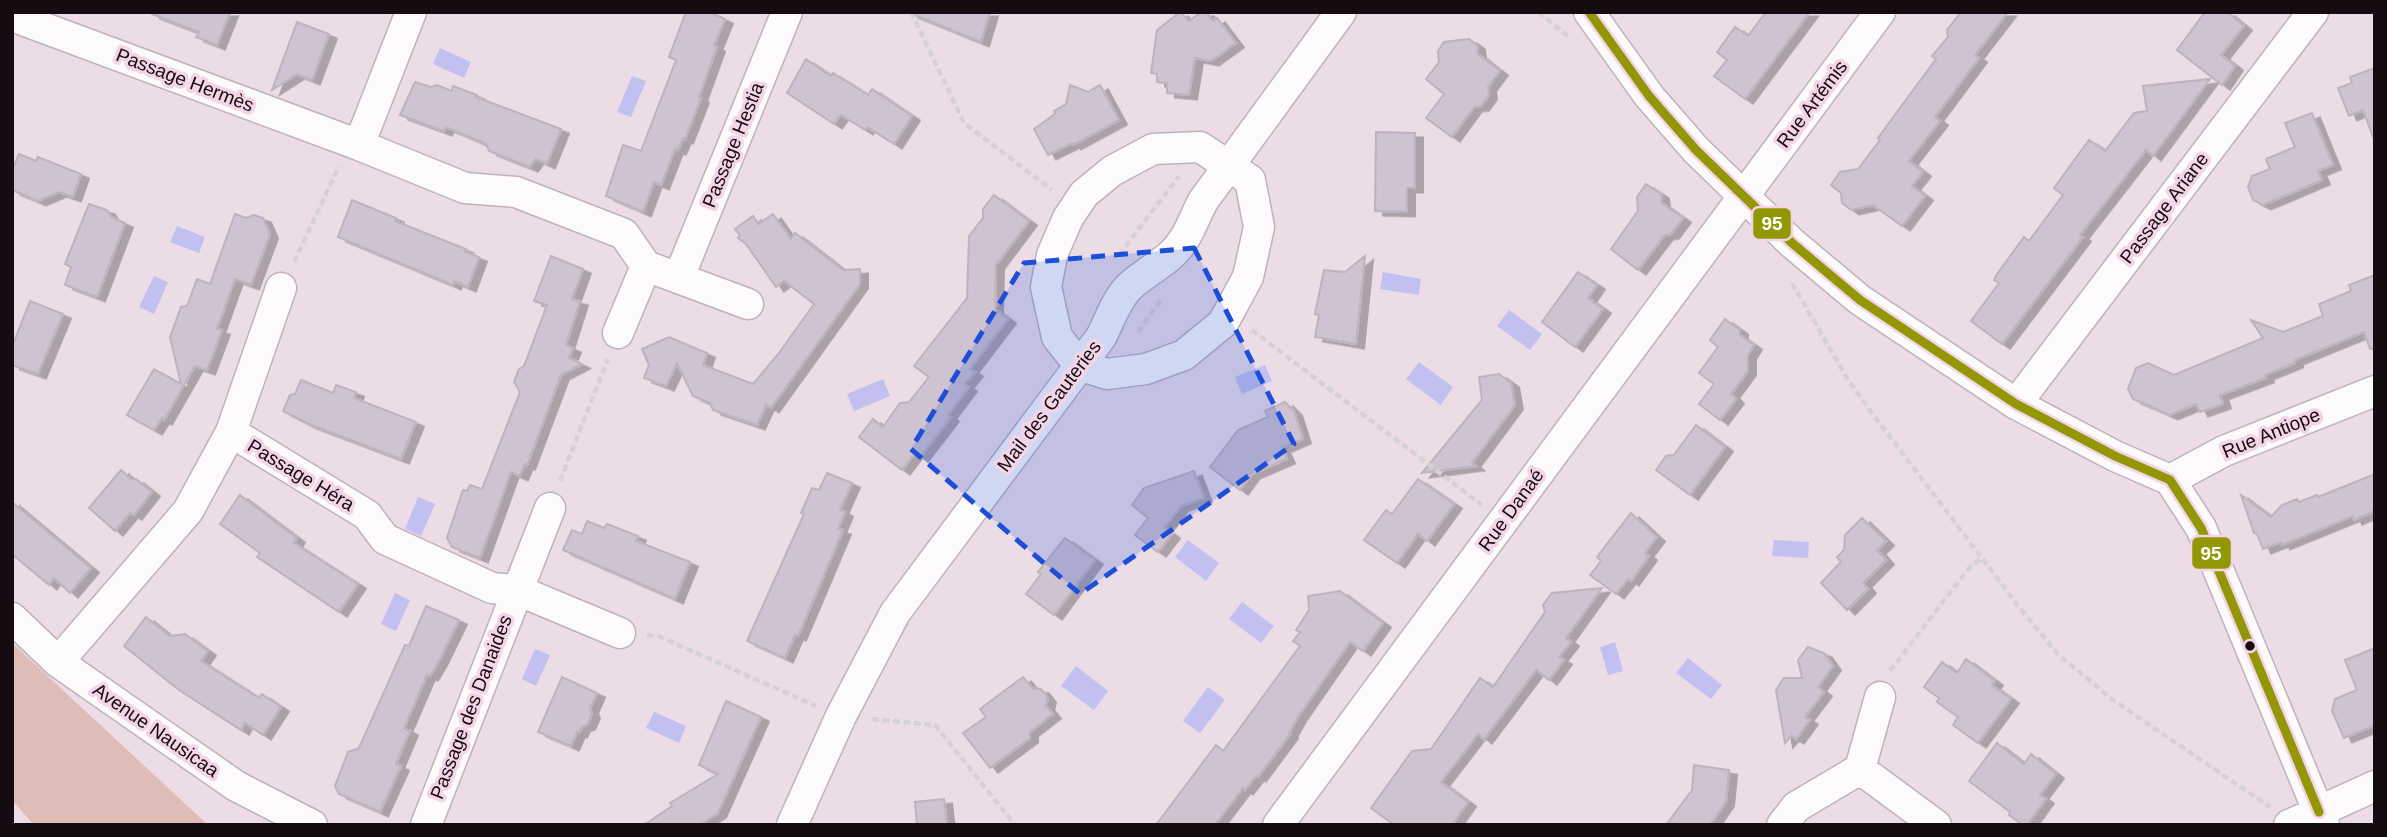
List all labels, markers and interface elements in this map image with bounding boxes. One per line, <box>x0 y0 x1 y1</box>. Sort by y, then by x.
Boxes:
street label: Passage Hermès <box>113 44 257 116</box>
street label: Rue Artémis <box>1772 56 1852 152</box>
street label: Passage Hestia <box>698 79 768 211</box>
street label: Passage Ariane <box>2116 149 2212 267</box>
line badge: 95 <box>1752 207 1792 240</box>
text: 95 <box>1761 213 1783 234</box>
street label: Mail des Gauteries <box>993 336 1105 476</box>
street label: Rue Antiope <box>2219 404 2323 462</box>
street label: Passage Héra <box>244 435 358 515</box>
street label: Rue Danaé <box>1474 465 1548 555</box>
line badge: 95 <box>2191 536 2232 570</box>
text: 95 <box>2200 543 2222 564</box>
street label: Passage des Danaides <box>426 612 516 802</box>
unlabelled marker <box>2243 639 2257 653</box>
street label: Avenue Nausicaa <box>89 679 223 781</box>

